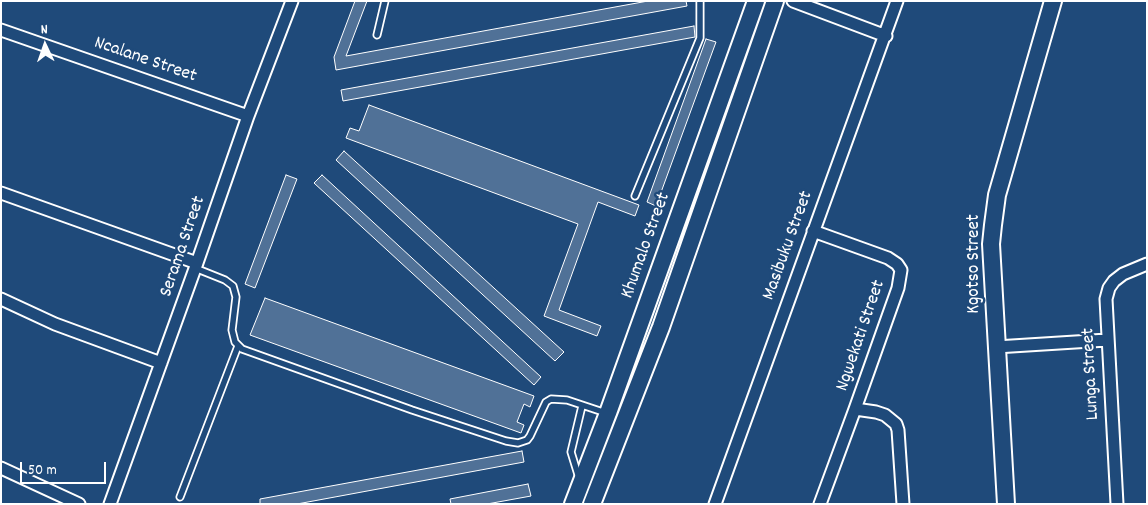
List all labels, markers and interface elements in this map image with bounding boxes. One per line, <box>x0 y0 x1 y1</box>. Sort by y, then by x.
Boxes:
north arrow <box>20 20 70 70</box>
text: N <box>40 20 48 40</box>
street label: Ncalane Street <box>91 33 199 89</box>
street label: Masibuku Street <box>759 188 819 304</box>
street label: Khumalo Street <box>617 190 677 302</box>
street label: Serama Street <box>156 194 212 300</box>
street label: Kgotso Street <box>964 214 986 314</box>
street label: Ngwekati Street <box>832 277 892 395</box>
street label: Lunga Street <box>1078 327 1106 421</box>
scale bar <box>22 452 109 484</box>
text: 50 m <box>28 460 57 482</box>

